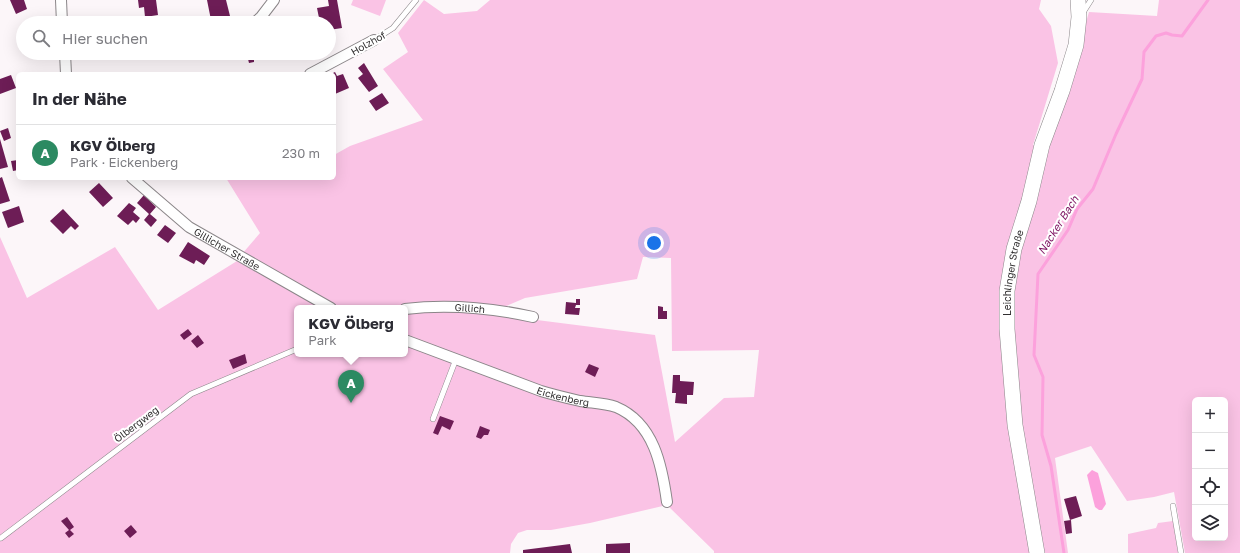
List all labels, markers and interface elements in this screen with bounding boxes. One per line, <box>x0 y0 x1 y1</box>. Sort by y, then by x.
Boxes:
search box <box>16 16 336 60</box>
icon: search <box>30 27 52 49</box>
street label: Holzhof <box>349 28 388 57</box>
text: Hier suchen <box>62 29 148 47</box>
text: In der Nähe <box>32 88 127 109</box>
text: KGV Ölberg <box>70 136 155 154</box>
text: A <box>40 145 50 161</box>
text: 230 m <box>282 145 320 161</box>
text: Park · Eickenberg <box>70 154 178 170</box>
water label: Nacker Bach <box>1034 192 1081 256</box>
street label: Gillicher Straße <box>192 225 262 272</box>
street label: Leichlinger Straße <box>1001 228 1026 316</box>
your location <box>644 233 664 253</box>
street label: Gillich <box>454 301 486 315</box>
popup <box>294 305 408 357</box>
text: KGV Ölberg <box>308 314 394 332</box>
text: Park <box>308 332 337 348</box>
pin: A <box>338 370 364 403</box>
street label: Eickenberg <box>535 384 590 408</box>
map controls <box>1192 397 1228 541</box>
button: + <box>1192 397 1228 433</box>
street label: Ölbergweg <box>111 403 161 445</box>
button: − <box>1192 433 1228 469</box>
button: locate <box>1192 469 1228 505</box>
button: layers <box>1192 505 1228 541</box>

